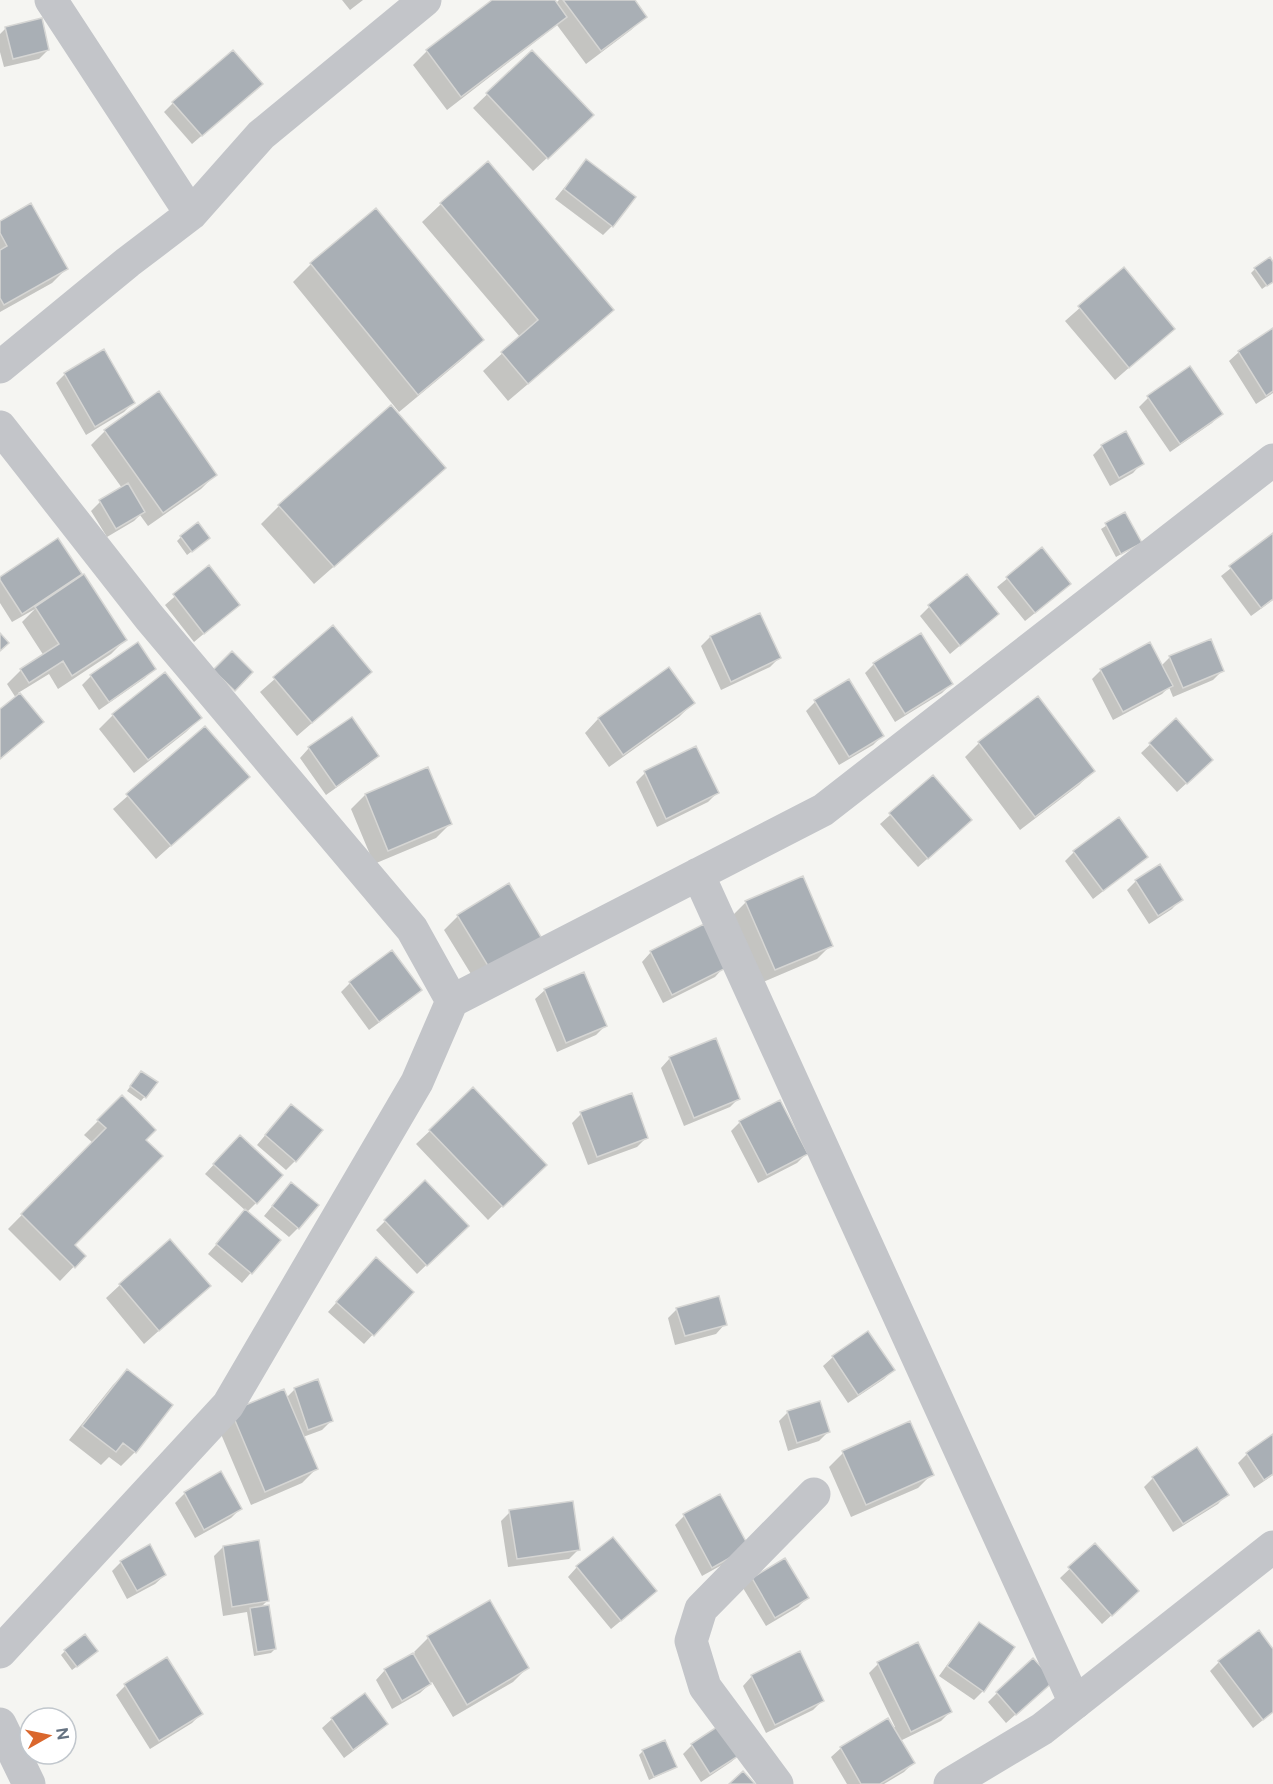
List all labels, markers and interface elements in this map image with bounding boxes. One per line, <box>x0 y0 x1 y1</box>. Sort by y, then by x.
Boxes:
north arrow <box>18 1706 78 1766</box>
text: N <box>52 1726 73 1741</box>

